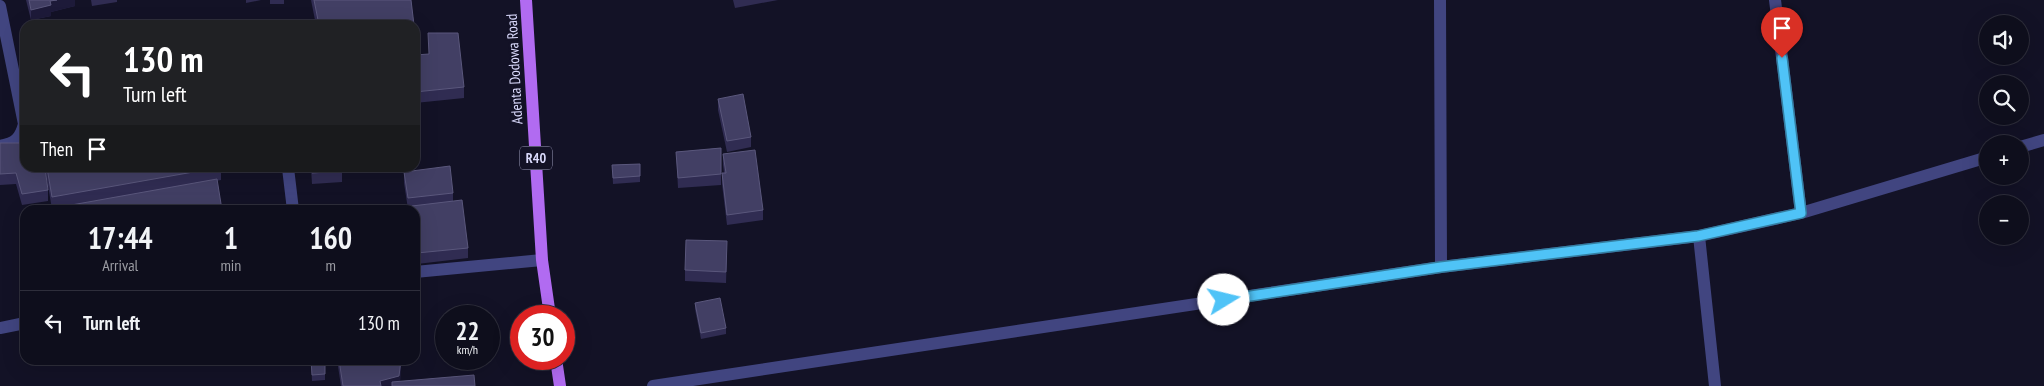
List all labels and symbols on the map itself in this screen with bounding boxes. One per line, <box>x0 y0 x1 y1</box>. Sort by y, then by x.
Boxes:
pin <box>1761 7 1803 58</box>
street label: Adenta Dodowa Road <box>502 13 526 125</box>
road number: R40 <box>520 146 552 170</box>
position arrow <box>1197 273 1249 325</box>
speed limit sign: 30 <box>510 305 575 370</box>

